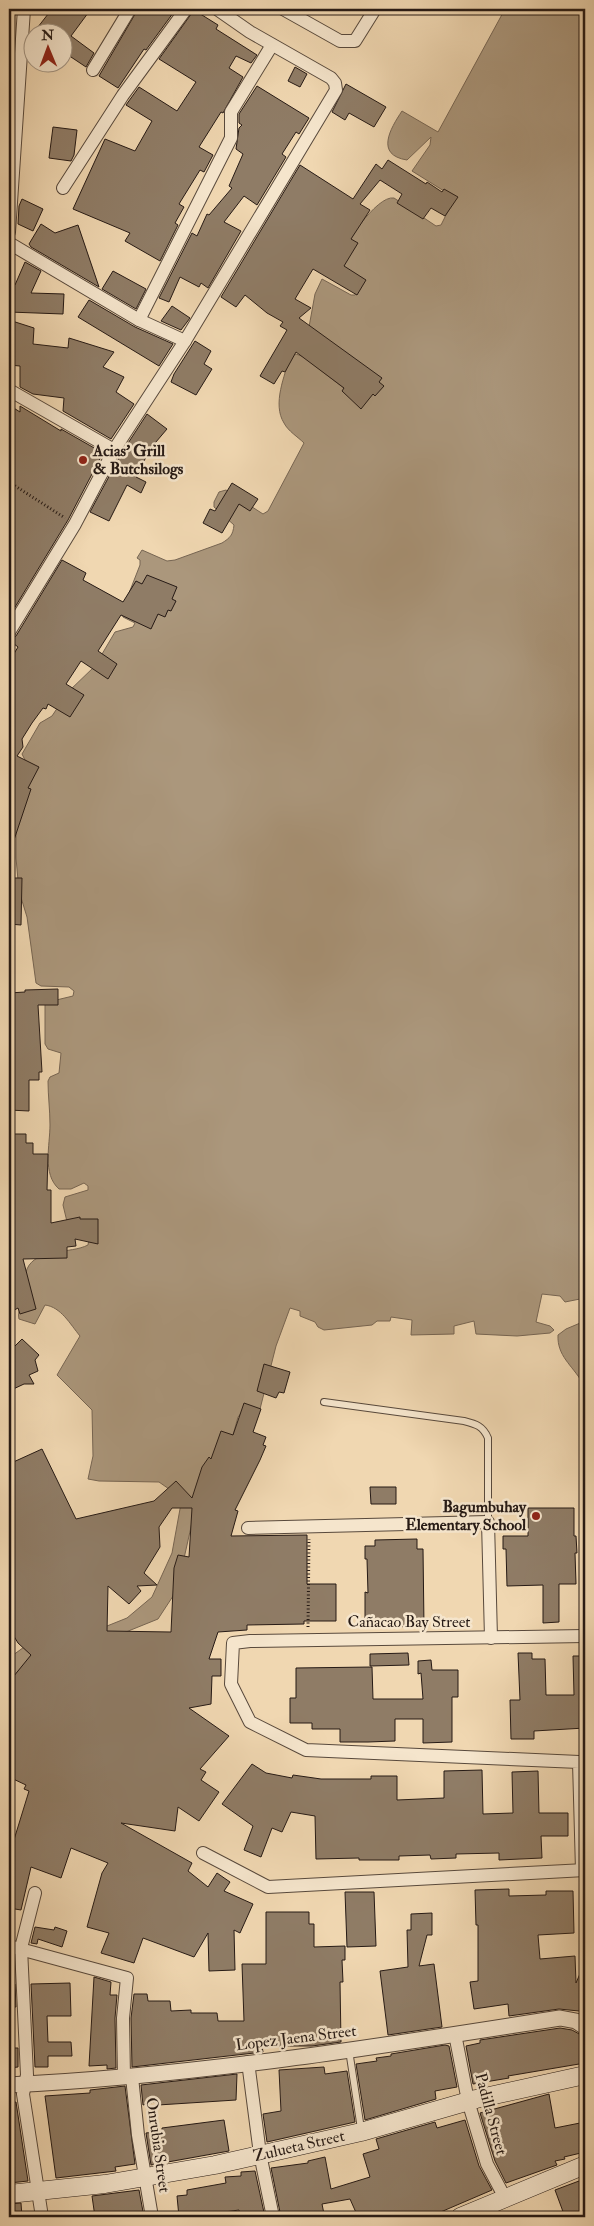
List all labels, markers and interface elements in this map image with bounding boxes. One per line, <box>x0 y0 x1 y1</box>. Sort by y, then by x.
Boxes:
north arrow <box>22 22 72 72</box>
text: N <box>40 27 55 44</box>
place label: Acias' Grill & Butchsilogs <box>92 441 184 480</box>
marker: Acias' Grill & Butchsilogs <box>77 454 89 466</box>
place label: Bagumbuhay Elementary School <box>405 1497 527 1536</box>
marker: Bagumbuhay Elementary School <box>530 1510 542 1522</box>
street label: Cañacao Bay Street <box>347 1612 471 1632</box>
street label: Lopez Jaena Street <box>235 2021 358 2056</box>
street label: Padilla Street <box>470 2071 512 2157</box>
street label: Onrubia Street <box>141 2096 175 2194</box>
street label: Zulueta Street <box>251 2126 347 2166</box>

